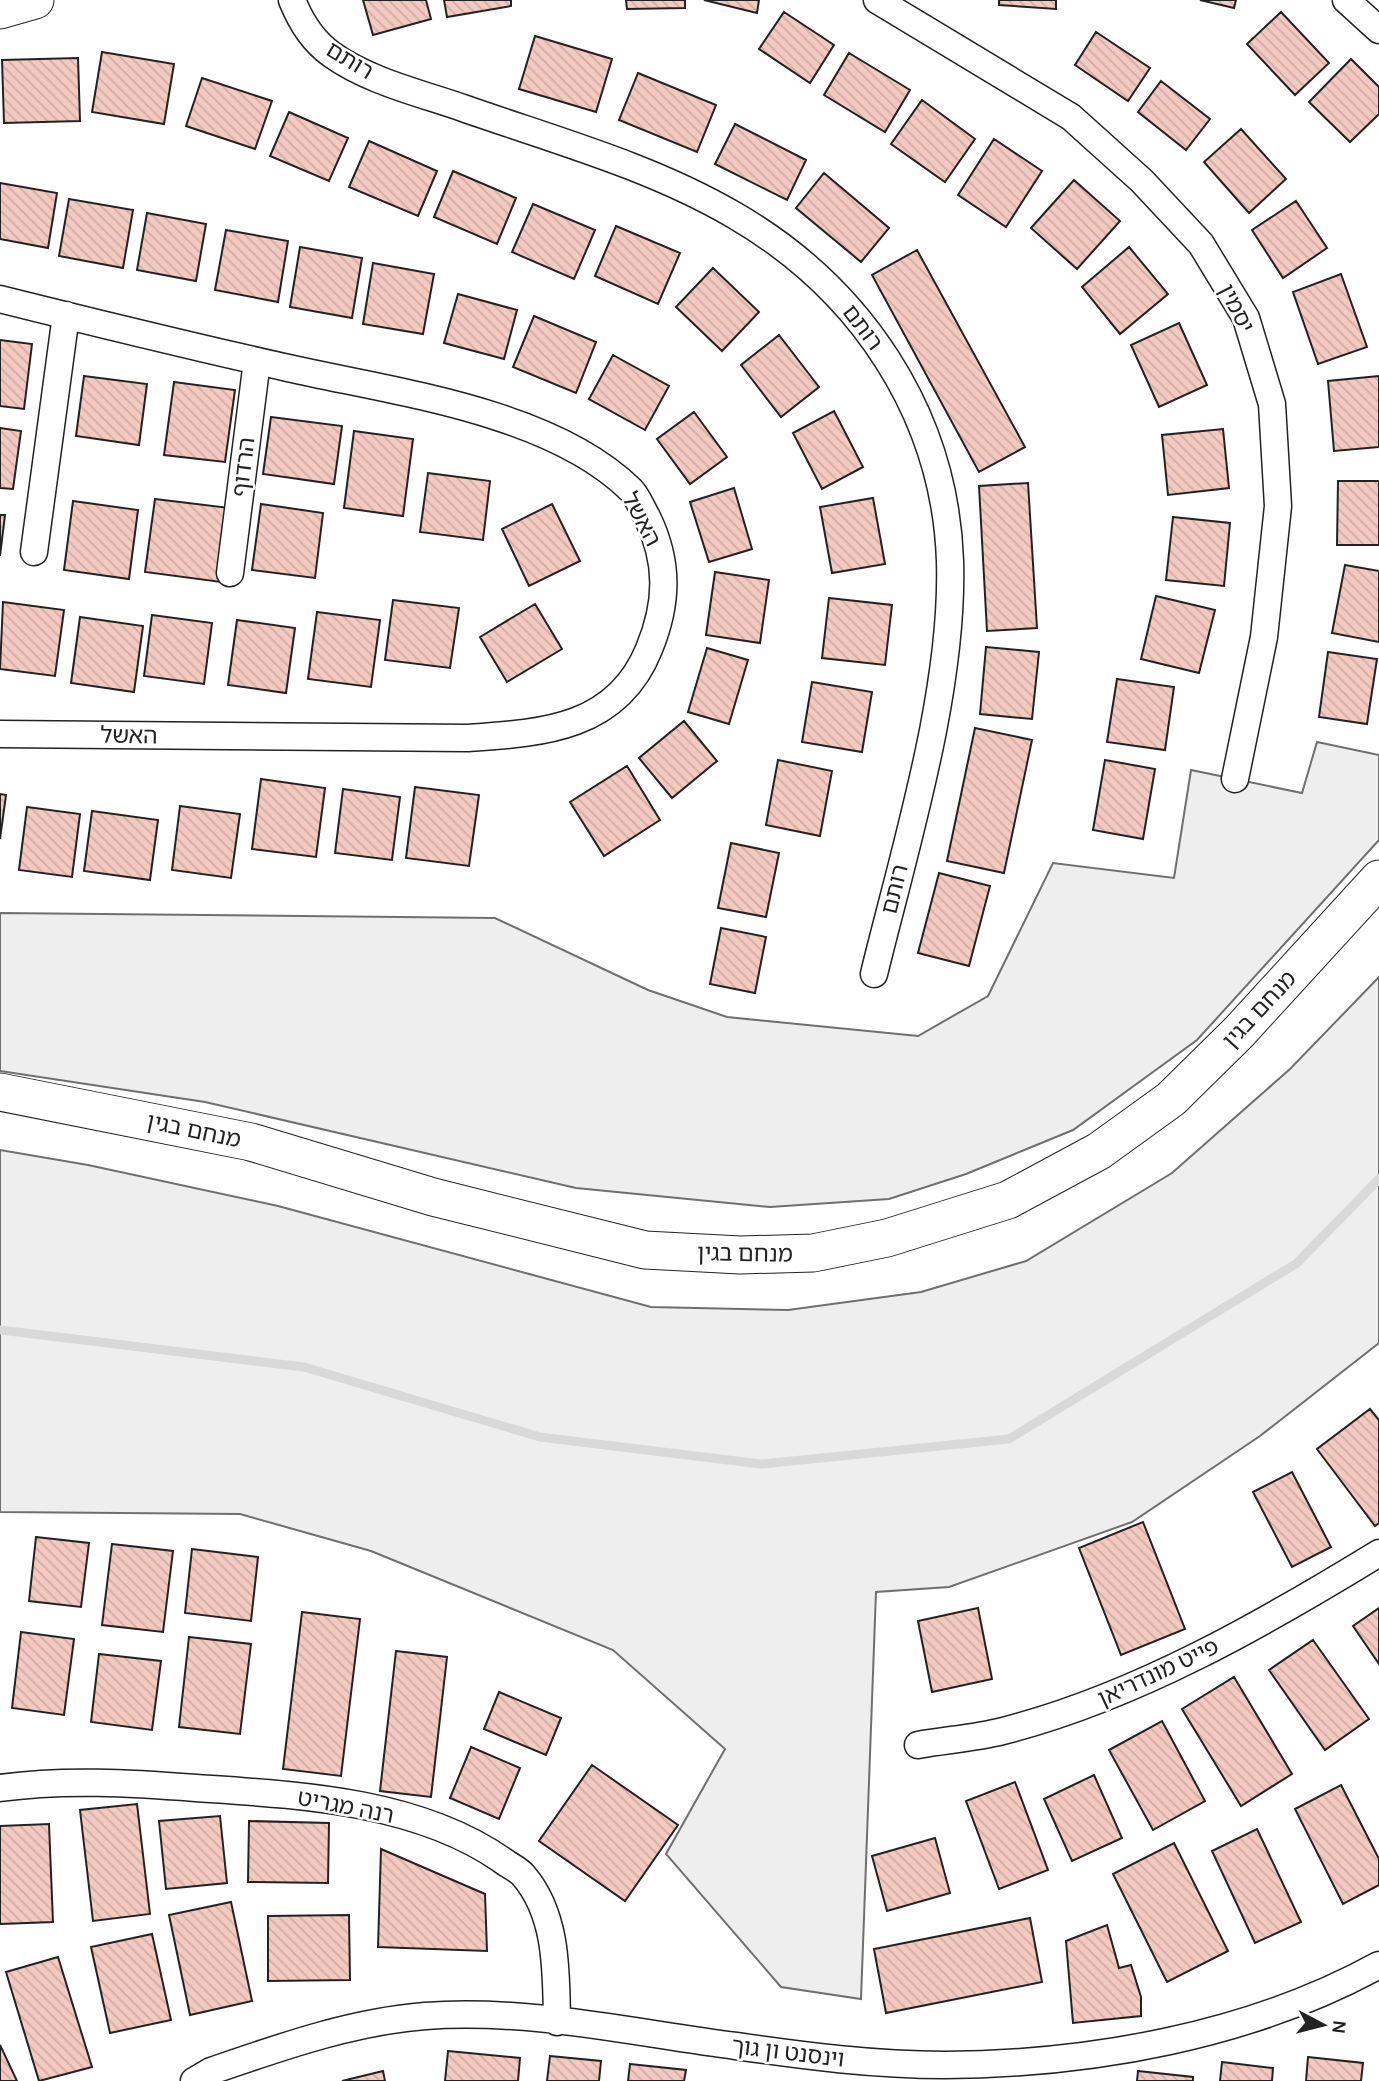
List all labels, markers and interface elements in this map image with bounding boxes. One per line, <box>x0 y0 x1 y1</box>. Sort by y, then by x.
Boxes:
street label: רותם <box>321 36 378 85</box>
street label: יסמין <box>1213 279 1260 337</box>
street label: רותם <box>837 299 889 356</box>
street label: הרדוף <box>226 436 261 499</box>
street label: האשל <box>616 488 667 551</box>
street label: האשל <box>100 722 158 749</box>
street label: רותם <box>875 861 914 917</box>
street label: מנחם בגין <box>1217 965 1302 1054</box>
street label: מנחם בגין <box>144 1107 244 1154</box>
street label: מנחם בגין <box>697 1239 793 1268</box>
street label: פייט מונדריאן <box>1093 1633 1223 1712</box>
street label: רנה מגריט <box>295 1784 396 1829</box>
north arrow <box>1288 1990 1358 2060</box>
text: N <box>1327 2019 1351 2035</box>
street label: וינסנט ון גוך <box>730 2032 846 2073</box>

